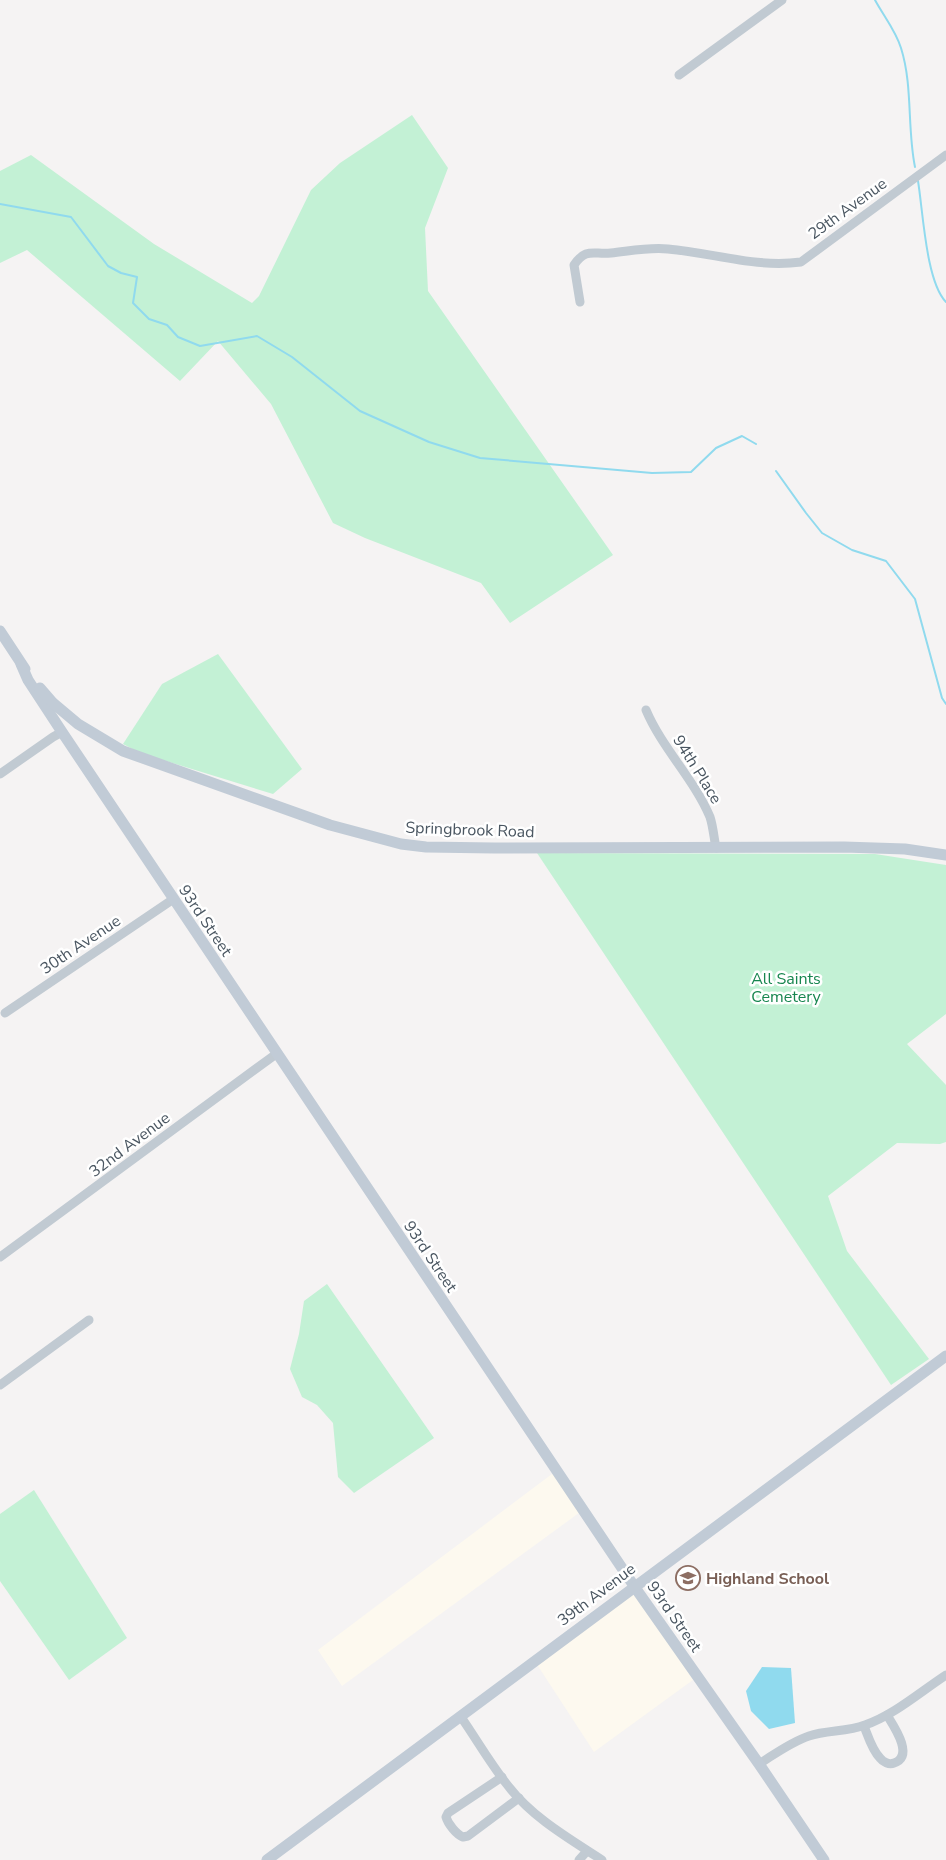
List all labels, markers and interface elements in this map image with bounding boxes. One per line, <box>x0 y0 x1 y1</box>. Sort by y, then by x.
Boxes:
street label: 29th Avenue <box>804 173 891 245</box>
street label: 94th Place <box>667 731 727 808</box>
street label: Springbrook Road <box>405 817 535 843</box>
street label: 93rd Street <box>173 880 237 961</box>
street label: 30th Avenue <box>36 910 125 980</box>
park label: All Saints Cemetery <box>751 968 821 1008</box>
street label: 32nd Avenue <box>85 1107 175 1183</box>
street label: 93rd Street <box>398 1216 462 1297</box>
street label: 39th Avenue <box>553 1558 640 1631</box>
school or university icon: Highland School <box>675 1565 701 1591</box>
place label: Highland School <box>706 1568 829 1590</box>
street label: 93rd Street <box>642 1577 707 1657</box>

